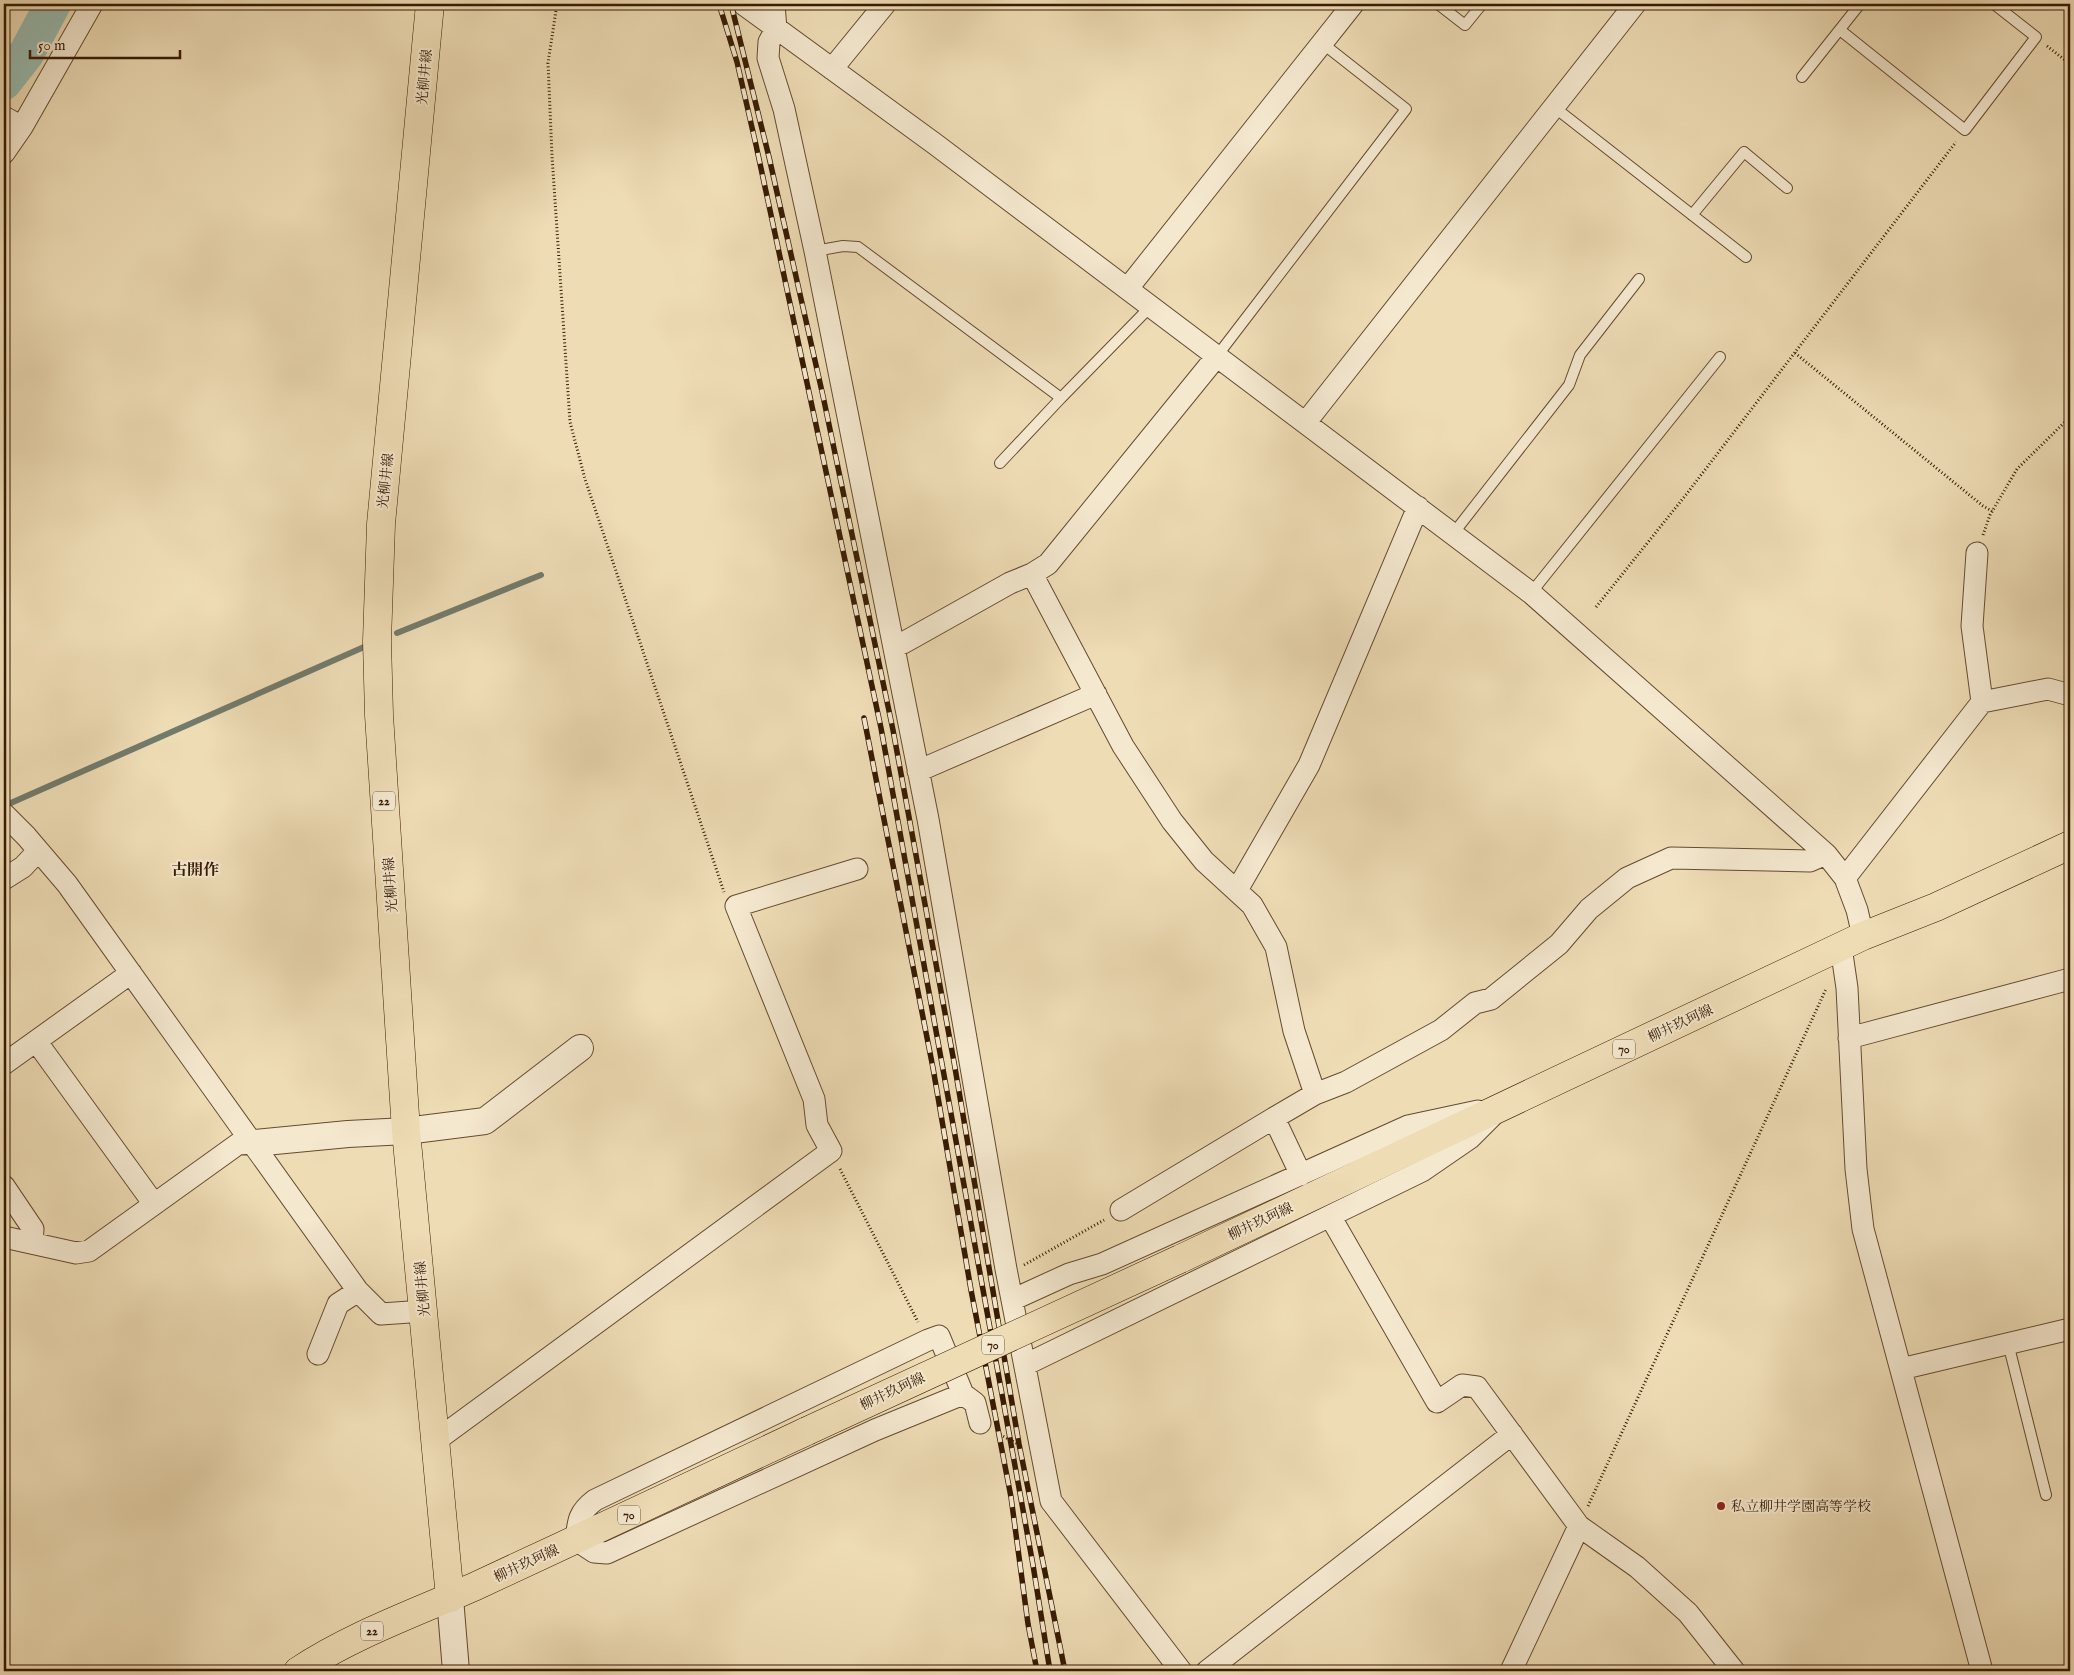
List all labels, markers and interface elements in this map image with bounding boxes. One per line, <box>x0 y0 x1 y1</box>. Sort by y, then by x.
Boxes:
scale bar <box>30 28 180 60</box>
text: 50 m <box>38 36 66 55</box>
street label: 光柳井線 <box>414 48 436 106</box>
street label: 光柳井線 <box>374 452 398 510</box>
road number: 22 <box>373 791 395 810</box>
street label: 光柳井線 <box>380 856 402 913</box>
district label: 古開作 <box>171 861 219 881</box>
street label: 柳井玖珂線 <box>1645 1001 1716 1047</box>
road number: 70 <box>1613 1040 1635 1058</box>
street label: 柳井玖珂線 <box>1225 1199 1296 1245</box>
street label: 光柳井線 <box>412 1260 434 1318</box>
road number: 70 <box>982 1336 1004 1354</box>
street label: 柳井玖珂線 <box>857 1369 928 1415</box>
place label: 私立柳井学園高等学校 <box>1731 1498 1871 1516</box>
marker: 私立柳井学園高等学校 <box>1715 1500 1727 1512</box>
road number: 70 <box>618 1506 640 1524</box>
street label: 柳井玖珂線 <box>491 1541 562 1587</box>
road number: 22 <box>361 1622 383 1640</box>

